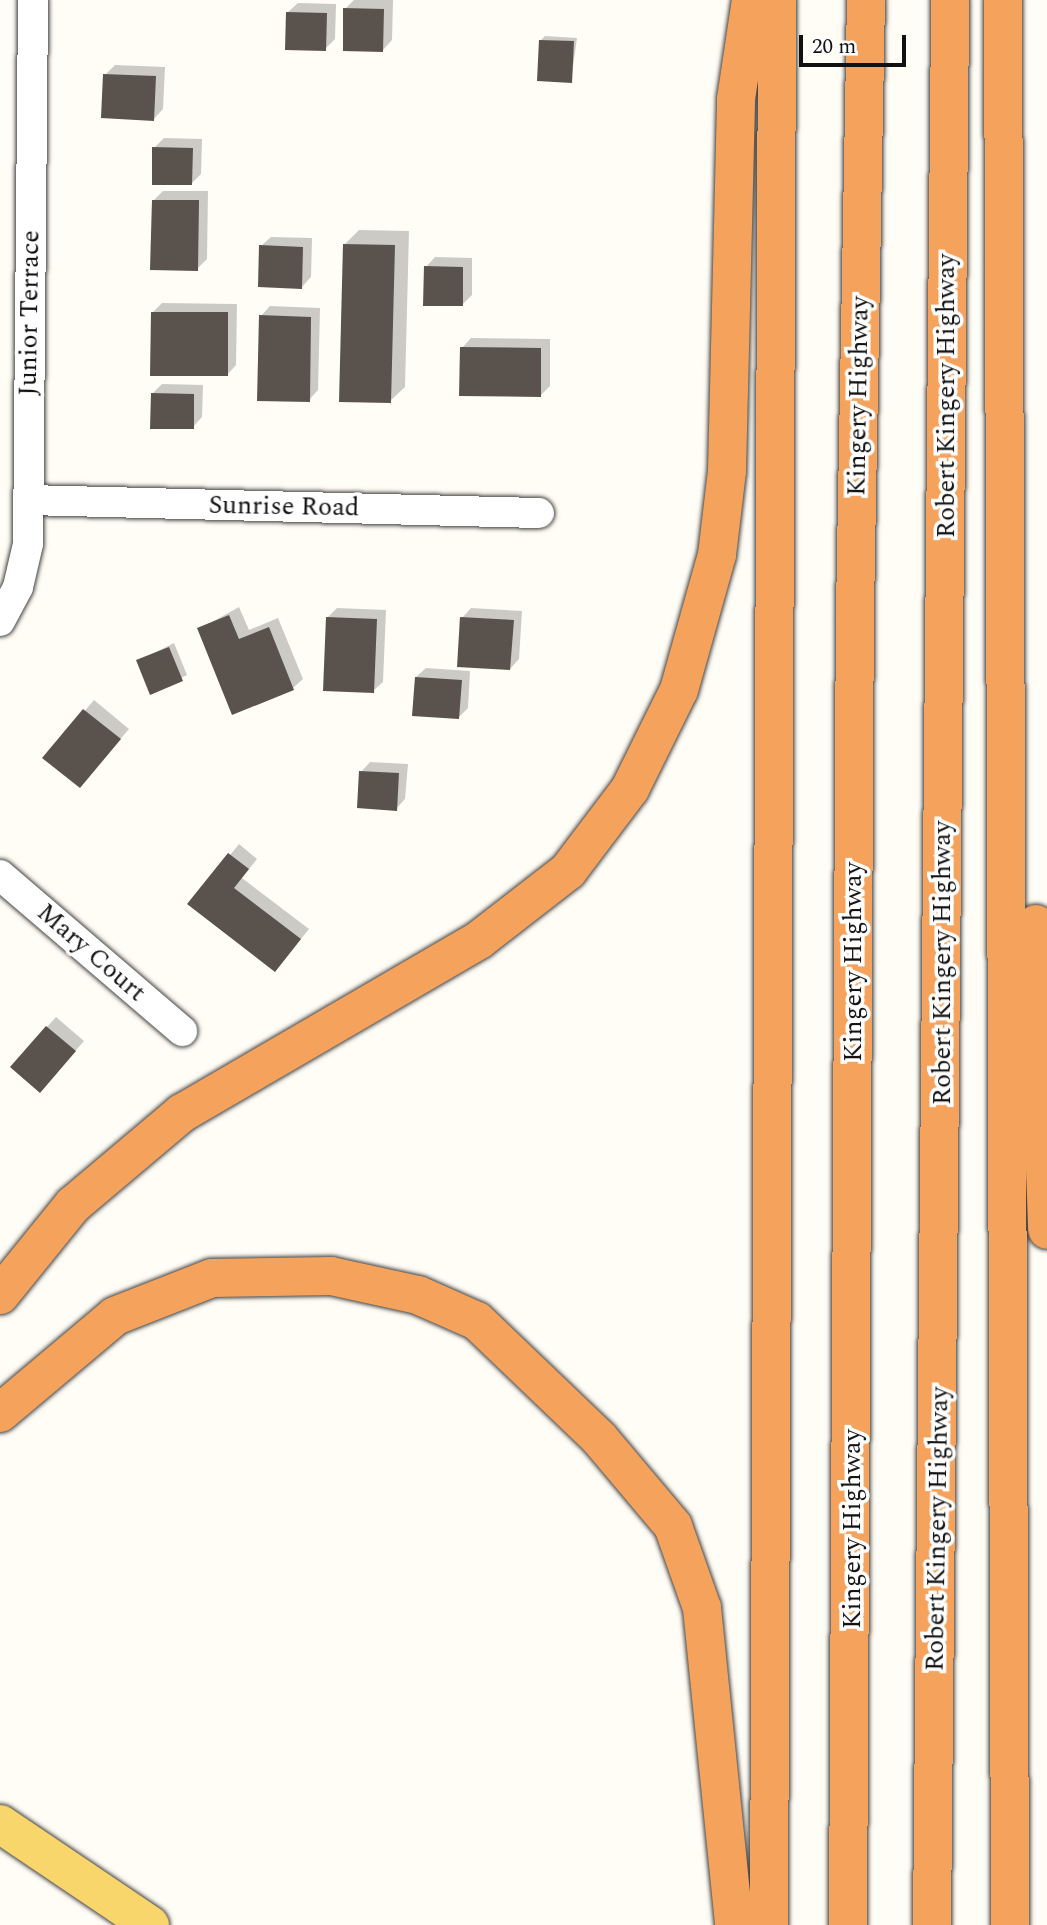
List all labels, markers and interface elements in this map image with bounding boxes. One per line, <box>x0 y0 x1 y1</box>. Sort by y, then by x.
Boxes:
scale bar <box>802 21 909 65</box>
text: 20 m <box>812 31 856 63</box>
street label: Junior Terrace <box>13 230 47 396</box>
street label: Robert Kingery Highway <box>931 254 963 538</box>
street label: Kingery Highway <box>842 296 876 496</box>
street label: Sunrise Road <box>208 490 360 524</box>
street label: Robert Kingery Highway <box>927 821 959 1105</box>
street label: Kingery Highway <box>838 862 870 1062</box>
street label: Mary Court <box>30 897 152 1009</box>
street label: Robert Kingery Highway <box>920 1387 956 1671</box>
street label: Kingery Highway <box>837 1429 869 1629</box>

